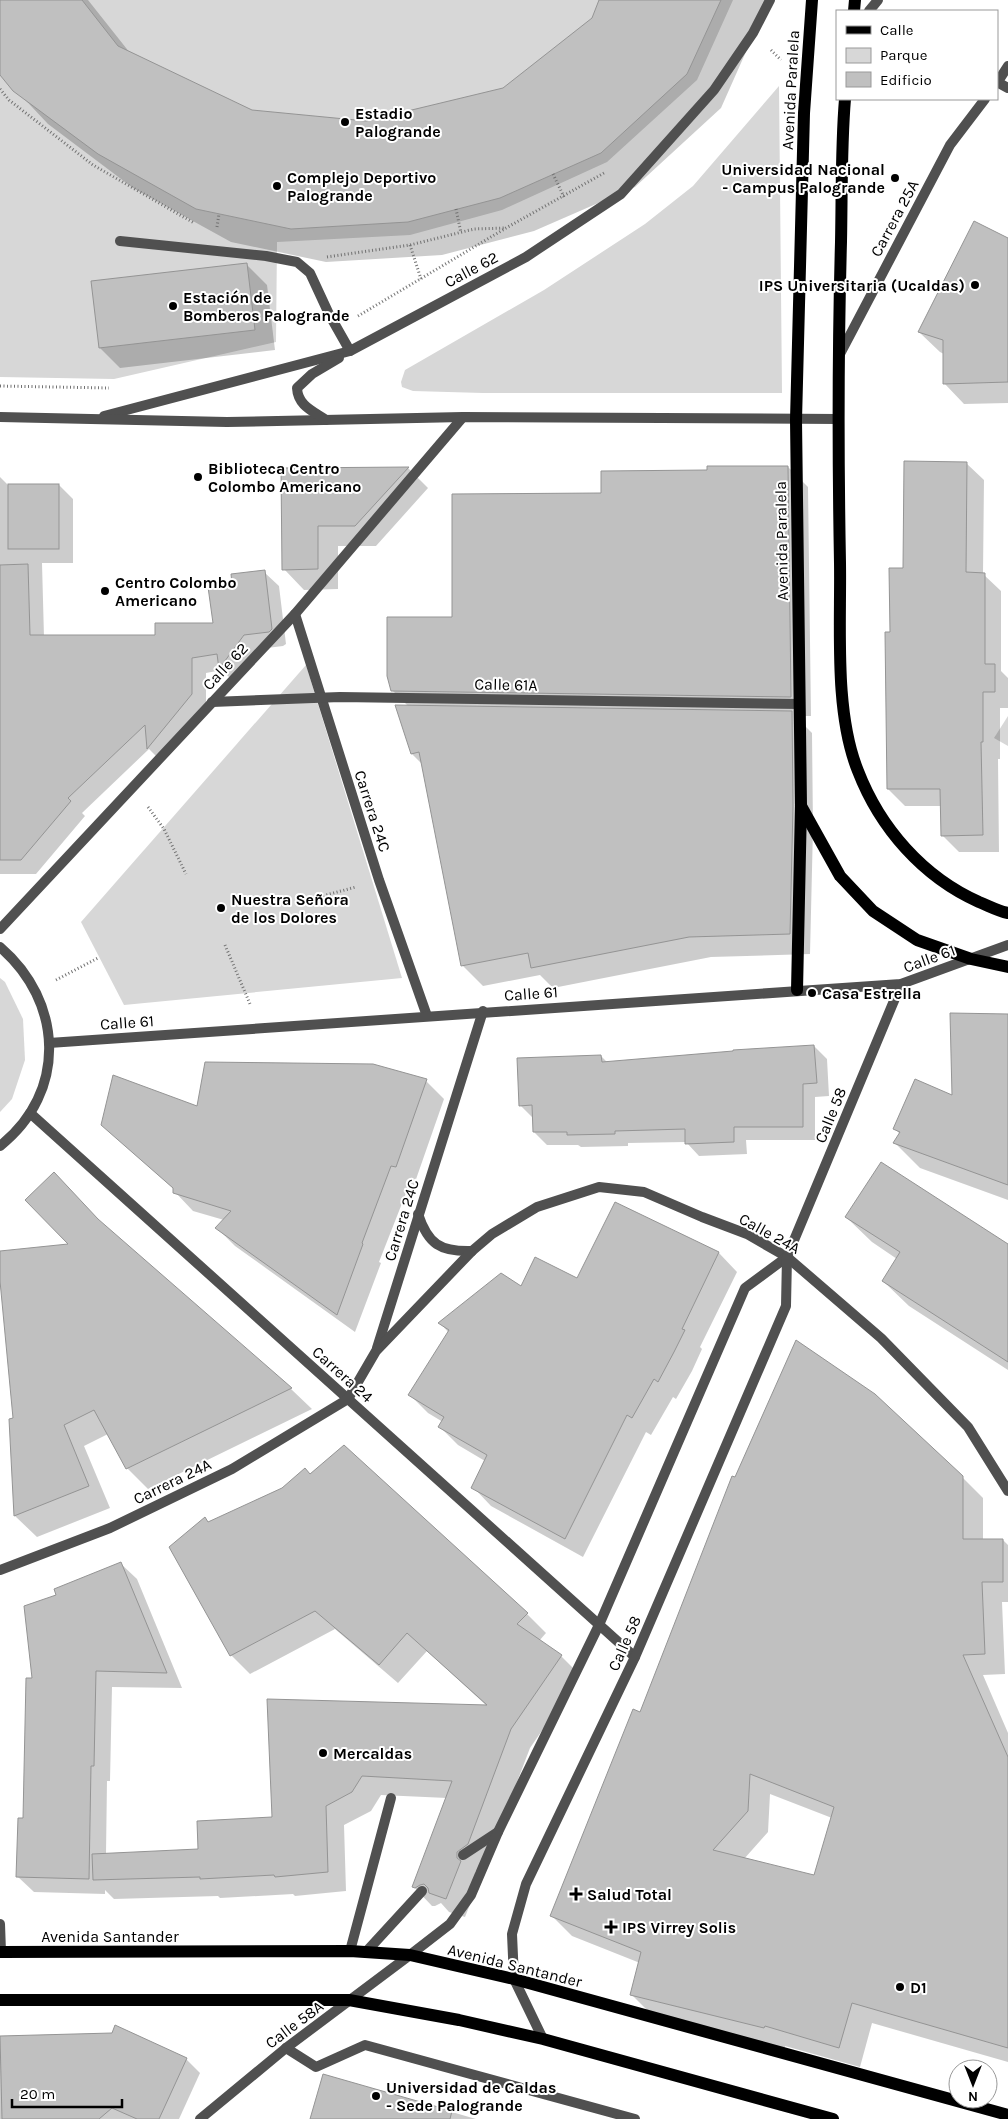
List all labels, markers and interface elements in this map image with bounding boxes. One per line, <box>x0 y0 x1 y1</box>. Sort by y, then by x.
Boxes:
legend <box>836 10 998 100</box>
text: Calle <box>880 21 914 39</box>
street label: Avenida Paralela <box>778 30 803 150</box>
text: Parque <box>880 46 928 64</box>
text: Edificio <box>880 71 932 89</box>
place label: Estadio Palogrande <box>355 104 441 141</box>
marker: Estadio Palogrande <box>339 116 351 128</box>
place label: Universidad Nacional - Campus Palogrande <box>721 160 885 197</box>
place label: Complejo Deportivo Palogrande <box>287 168 436 205</box>
marker: Universidad Nacional - Campus Palogrande <box>889 172 901 184</box>
street label: Carrera 25A <box>866 177 923 260</box>
marker: Complejo Deportivo Palogrande <box>271 180 283 192</box>
street label: Calle 62 <box>441 247 501 291</box>
place label: IPS Universitaria (Ucaldas) <box>759 276 965 295</box>
marker: IPS Universitaria (Ucaldas) <box>969 279 981 291</box>
place label: Estación de Bomberos Palogrande <box>183 288 350 325</box>
marker: Estación de Bomberos Palogrande <box>167 300 179 312</box>
place label: Biblioteca Centro Colombo Americano <box>208 459 361 496</box>
marker: Biblioteca Centro Colombo Americano <box>192 471 204 483</box>
street label: Avenida Paralela <box>771 481 792 601</box>
place label: Centro Colombo Americano <box>115 573 236 610</box>
marker: Centro Colombo Americano <box>99 585 111 597</box>
street label: Calle 62 <box>199 639 252 694</box>
street label: Calle 61A <box>474 674 538 695</box>
street label: Carrera 24C <box>350 768 395 855</box>
place label: Nuestra Señora de los Dolores <box>231 890 349 927</box>
marker: Nuestra Señora de los Dolores <box>215 902 227 914</box>
street label: Calle 61 <box>901 940 958 977</box>
street label: Calle 61 <box>503 982 559 1005</box>
place label: Casa Estrella <box>822 984 921 1003</box>
marker: Casa Estrella <box>806 987 818 999</box>
street label: Calle 61 <box>99 1011 155 1034</box>
street label: Calle 58 <box>811 1085 850 1146</box>
street label: Carrera 24C <box>380 1177 423 1263</box>
street label: Calle 24A <box>736 1209 804 1258</box>
street label: Carrera 24 <box>308 1342 377 1407</box>
street label: Carrera 24A <box>130 1454 214 1508</box>
street label: Calle 58 <box>604 1613 645 1674</box>
place label: Mercaldas <box>333 1744 412 1763</box>
marker: Mercaldas <box>317 1747 329 1759</box>
place label: Salud Total <box>587 1885 672 1904</box>
marker: Salud Total <box>569 1887 583 1901</box>
place label: IPS Virrey Solis <box>622 1918 736 1937</box>
marker: IPS Virrey Solis <box>604 1920 618 1934</box>
street label: Avenida Santander <box>41 1927 179 1946</box>
street label: Avenida Santander <box>446 1940 584 1991</box>
place label: D1 <box>910 1978 927 1997</box>
marker: D1 <box>894 1981 906 1993</box>
street label: Calle 58A <box>262 1996 327 2052</box>
north arrow <box>948 2059 998 2109</box>
scale bar <box>12 2076 122 2108</box>
place label: Universidad de Caldas - Sede Palogrande <box>386 2078 556 2115</box>
text: 20 m <box>20 2085 55 2103</box>
text: N <box>968 2088 978 2105</box>
marker: Universidad de Caldas - Sede Palogrande <box>370 2090 382 2102</box>

